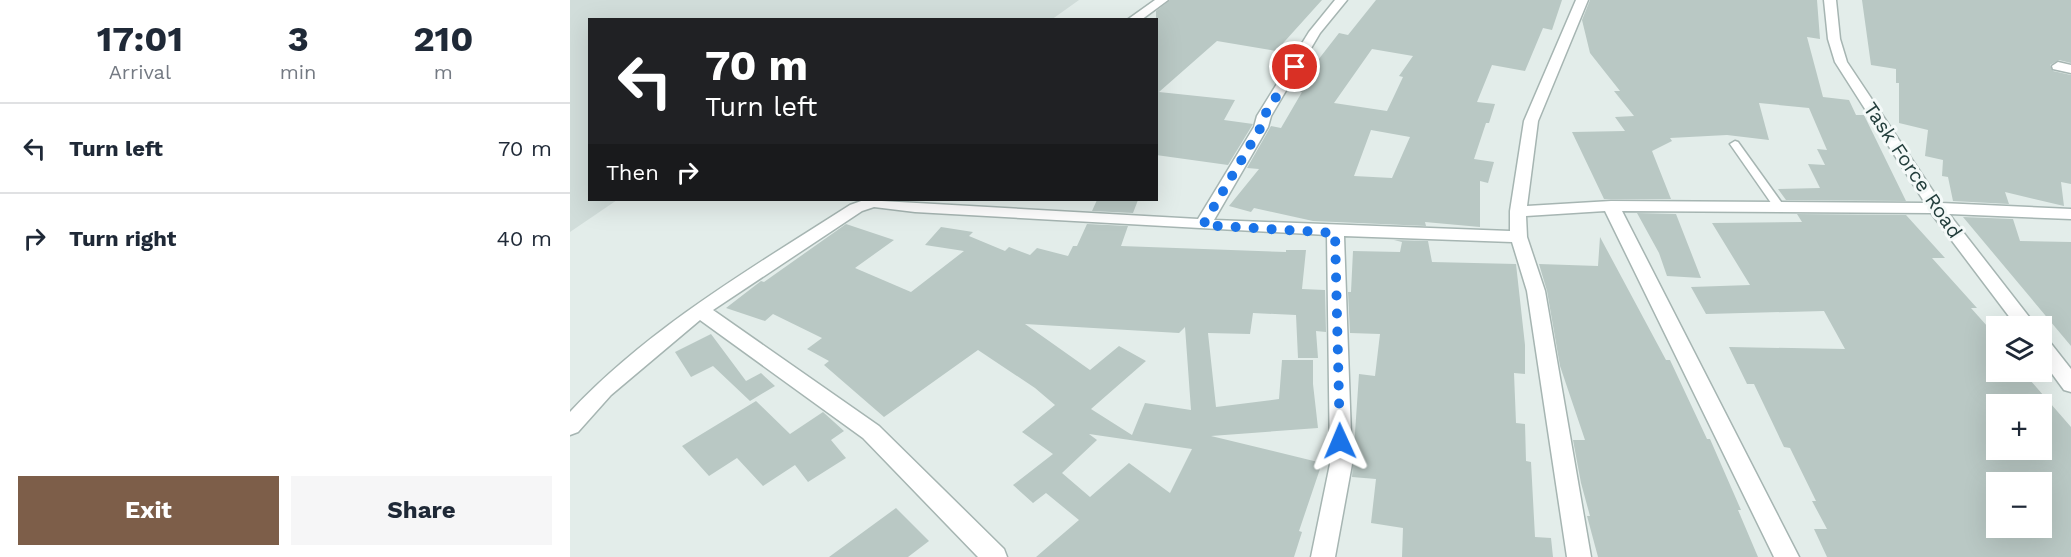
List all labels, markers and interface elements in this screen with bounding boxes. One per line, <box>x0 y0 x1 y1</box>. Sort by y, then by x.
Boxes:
text: 17:01 <box>97 18 183 60</box>
text: 3 <box>287 18 309 60</box>
text: 210 <box>413 18 473 60</box>
text: 70 m <box>705 41 808 90</box>
pin <box>1269 41 1320 92</box>
icon: left <box>606 42 684 120</box>
icon: arrive <box>1278 50 1311 83</box>
text: Arrival <box>109 60 171 84</box>
text: min <box>280 60 316 84</box>
text: m <box>434 60 453 84</box>
text: Turn left <box>705 91 817 123</box>
street label: Task Force Road <box>1859 97 1967 243</box>
icon: left <box>18 132 51 165</box>
text: Turn left <box>69 136 163 161</box>
text: 70 m <box>498 136 552 161</box>
icon: right <box>671 156 704 189</box>
text: Then <box>606 160 659 185</box>
icon: right <box>18 222 51 255</box>
text: Turn right <box>69 226 176 251</box>
text: 40 m <box>496 226 552 251</box>
map controls <box>1986 316 2052 538</box>
button: layers <box>1986 316 2052 382</box>
button: + <box>1986 394 2052 460</box>
position arrow <box>1308 409 1372 473</box>
button: − <box>1986 472 2052 538</box>
button: Exit <box>18 476 279 545</box>
button: Share <box>291 476 552 545</box>

